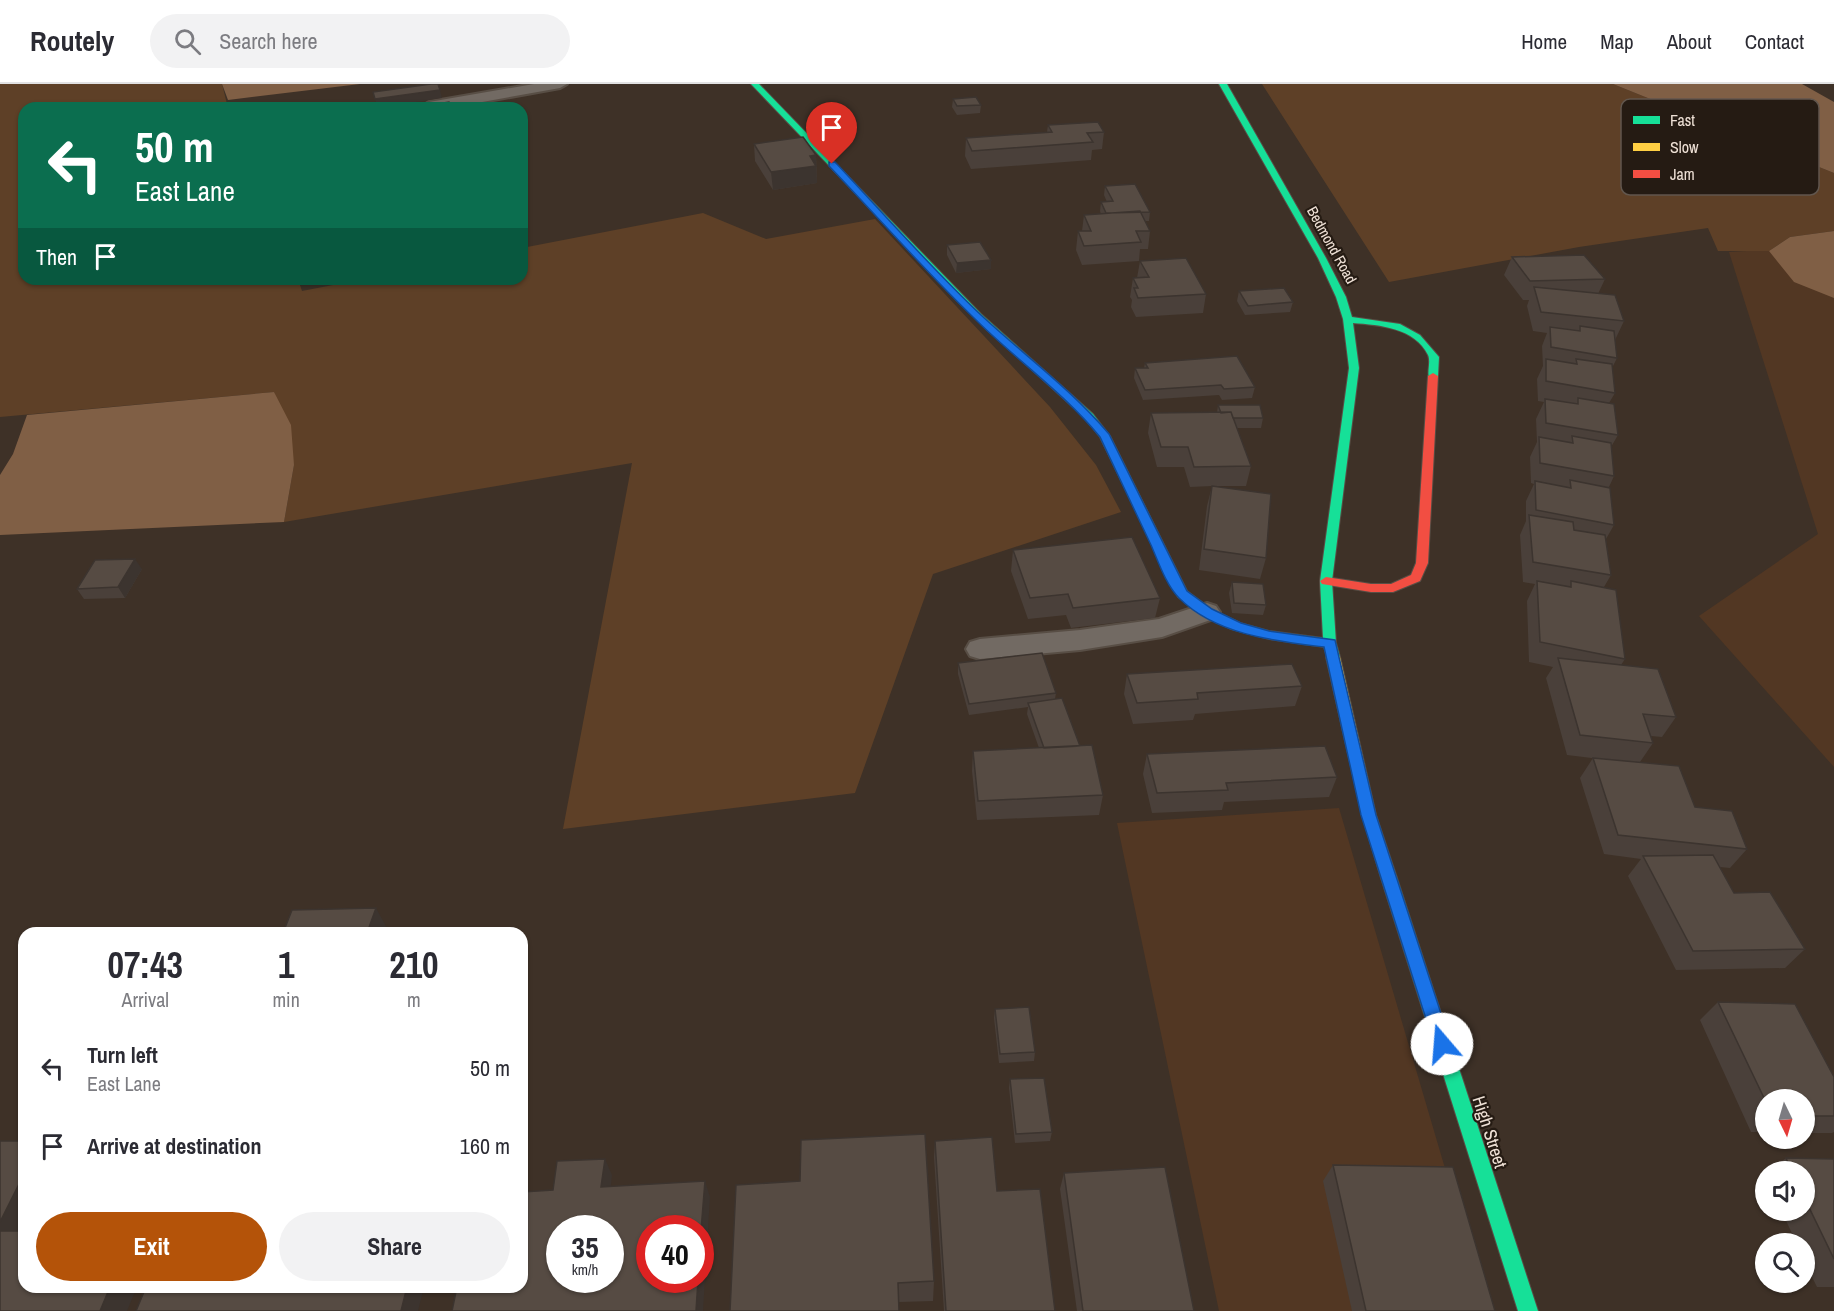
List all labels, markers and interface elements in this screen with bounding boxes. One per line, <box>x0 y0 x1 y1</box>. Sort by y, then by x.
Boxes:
search box <box>150 14 570 68</box>
text: Routely <box>30 22 114 60</box>
icon: search <box>171 25 204 58</box>
text: Search here <box>219 26 317 56</box>
text: Home <box>1521 27 1567 56</box>
text: Map <box>1600 27 1634 56</box>
text: About <box>1667 27 1712 56</box>
text: Contact <box>1745 27 1804 56</box>
legend <box>1621 99 1819 195</box>
pin <box>806 102 857 164</box>
text: Fast <box>1670 109 1695 131</box>
icon: arrive <box>815 111 848 144</box>
text: 50 m <box>135 119 214 175</box>
icon: left <box>36 126 114 204</box>
text: Slow <box>1670 136 1699 158</box>
text: Jam <box>1670 163 1695 185</box>
text: East Lane <box>135 173 235 209</box>
street label: Bedmond Road <box>1302 203 1362 287</box>
icon: arrive <box>89 240 122 273</box>
text: Then <box>36 242 77 272</box>
text: 07:43 <box>107 941 183 989</box>
text: 1 <box>278 941 294 989</box>
text: 210 <box>389 941 439 989</box>
text: Arrival <box>122 986 169 1013</box>
text: min <box>272 986 300 1013</box>
text: m <box>407 986 421 1013</box>
position arrow <box>1410 1012 1474 1076</box>
text: Turn left <box>87 1040 158 1070</box>
icon: left <box>36 1052 69 1085</box>
text: 50 m <box>470 1053 510 1083</box>
text: East Lane <box>87 1070 161 1097</box>
north arrow <box>1755 1089 1815 1149</box>
map controls <box>1755 1089 1815 1293</box>
street label: High Street <box>1467 1093 1513 1171</box>
icon: arrive <box>36 1130 69 1163</box>
text: Arrive at destination <box>87 1131 261 1161</box>
text: 160 m <box>460 1131 510 1161</box>
button: sound <box>1755 1161 1815 1221</box>
button: Exit <box>36 1212 267 1281</box>
button: Share <box>279 1212 510 1281</box>
speed limit sign: 40 <box>636 1215 714 1293</box>
text: 35 <box>571 1227 599 1267</box>
button: search <box>1755 1233 1815 1293</box>
text: km/h <box>572 1259 598 1280</box>

